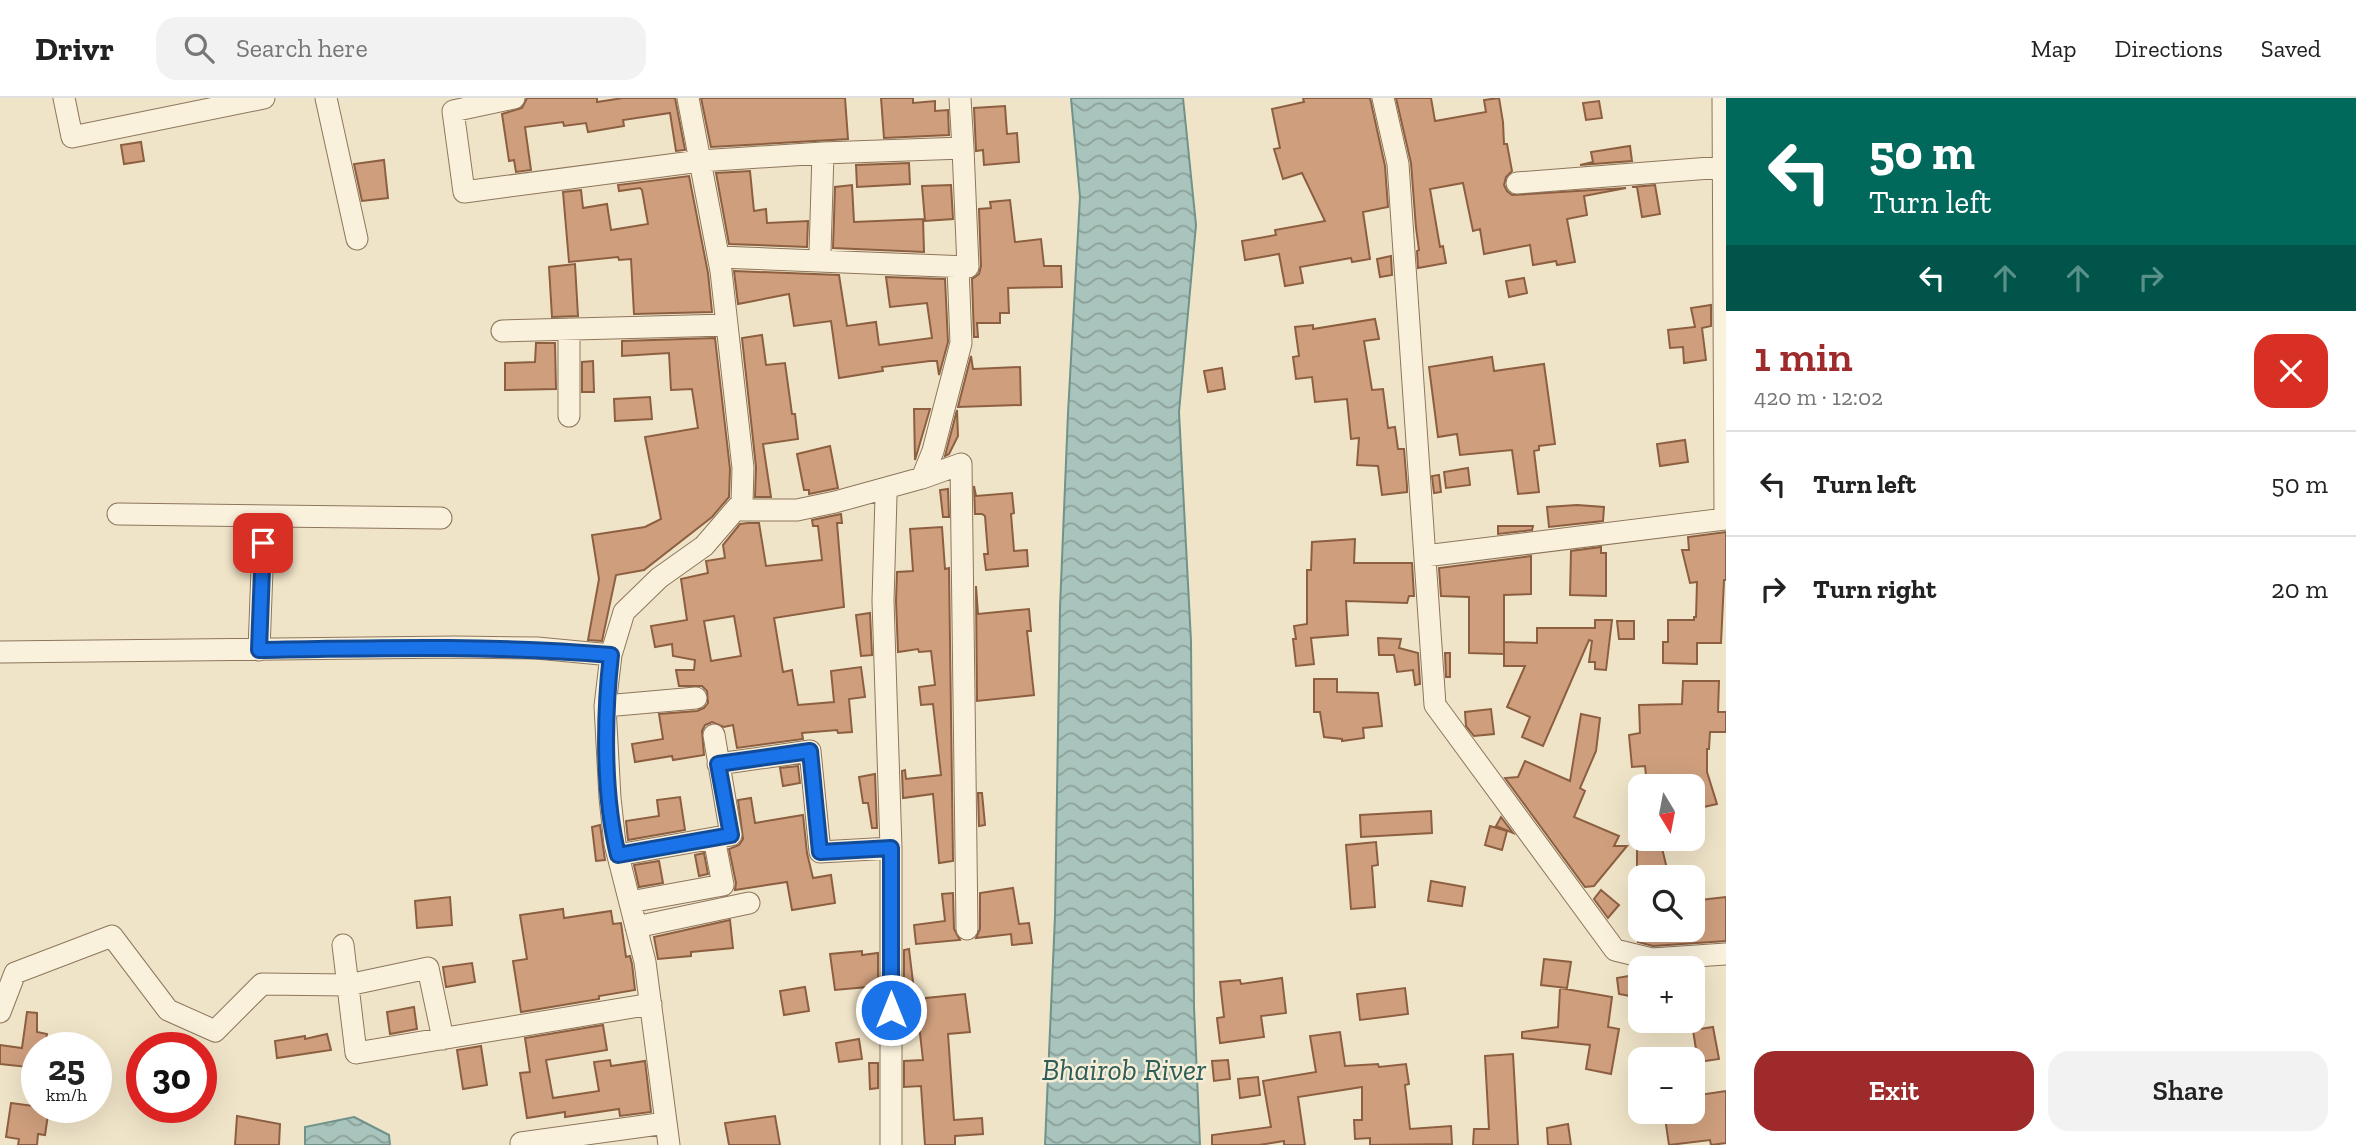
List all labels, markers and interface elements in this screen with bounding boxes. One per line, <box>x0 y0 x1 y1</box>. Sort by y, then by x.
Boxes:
search box <box>156 17 646 80</box>
text: Drivr <box>35 29 114 68</box>
icon: search <box>180 29 218 67</box>
text: Search here <box>236 32 368 64</box>
text: Map <box>2031 34 2077 63</box>
text: Directions <box>2115 34 2223 63</box>
text: Saved <box>2261 34 2321 63</box>
text: 50 m <box>1869 123 1975 182</box>
icon: left <box>1754 126 1845 217</box>
text: Turn left <box>1869 183 1991 221</box>
icon: left <box>1913 259 1951 297</box>
icon: ahead <box>1986 259 2024 297</box>
icon: ahead <box>2059 259 2097 297</box>
icon: right <box>2132 259 2170 297</box>
text: 1 min <box>1754 331 1853 382</box>
button: close <box>2254 334 2328 408</box>
text: 420 m · 12:02 <box>1754 383 1883 411</box>
icon: left <box>1754 465 1792 503</box>
text: Turn left <box>1813 468 1916 500</box>
text: 50 m <box>2271 468 2328 500</box>
pin <box>233 513 293 573</box>
icon: arrive <box>244 524 282 562</box>
icon: right <box>1754 570 1792 608</box>
text: Turn right <box>1813 573 1936 605</box>
text: 20 m <box>2271 573 2328 605</box>
north arrow <box>1628 774 1704 850</box>
map controls <box>1628 774 1705 1124</box>
button: search <box>1628 865 1705 942</box>
button: + <box>1628 956 1705 1033</box>
position arrow <box>854 973 928 1047</box>
speed limit sign: 30 <box>126 1032 217 1123</box>
text: 25 <box>48 1047 85 1089</box>
button: − <box>1628 1047 1705 1124</box>
button: Exit <box>1754 1051 2034 1131</box>
button: Share <box>2048 1051 2328 1131</box>
water label: Bhairob River <box>1042 1052 1207 1088</box>
text: km/h <box>46 1084 87 1106</box>

